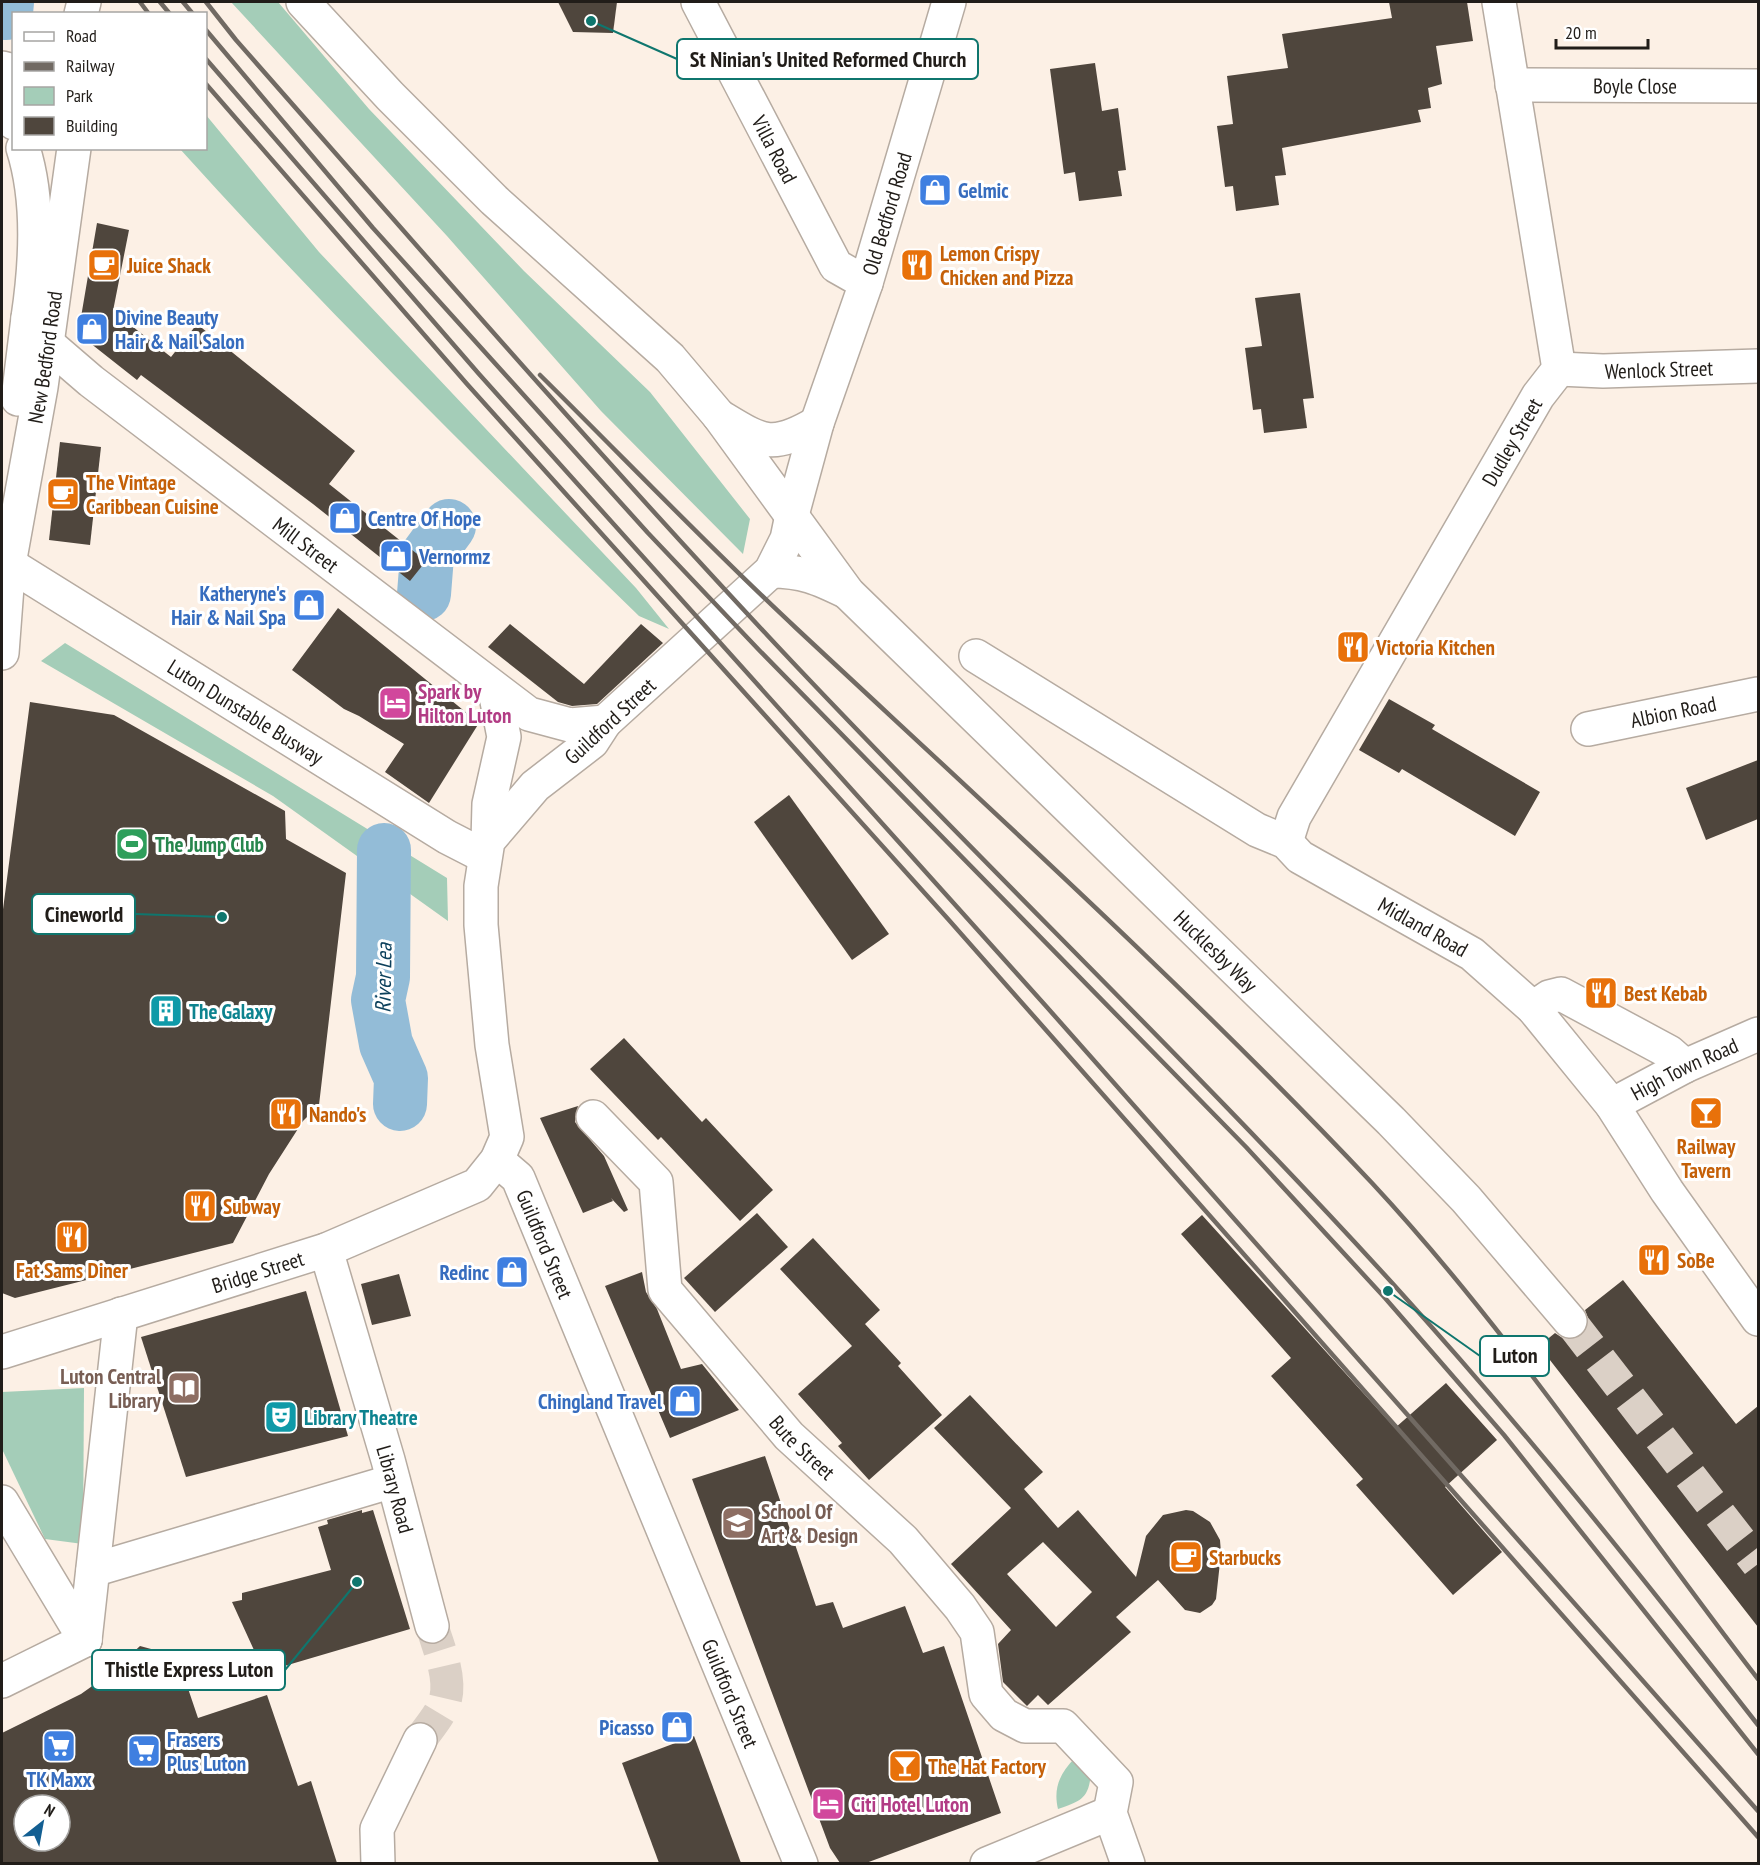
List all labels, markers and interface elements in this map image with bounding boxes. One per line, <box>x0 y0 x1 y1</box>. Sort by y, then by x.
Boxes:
legend <box>12 12 207 150</box>
scale bar <box>1556 12 1648 50</box>
text: 20 m <box>1565 21 1597 44</box>
text: Road <box>66 24 97 47</box>
callout: St Ninian's United Reformed Church <box>677 39 978 79</box>
text: St Ninian's United Reformed Church <box>690 45 966 73</box>
text: Railway <box>66 54 115 77</box>
street label: Boyle Close <box>1593 72 1677 99</box>
text: Park <box>66 84 93 107</box>
street label: Villa Road <box>746 110 804 188</box>
text: Building <box>66 114 118 137</box>
street label: Old Bedford Road <box>856 149 917 278</box>
shop icon: Gelmic <box>917 172 953 208</box>
place label: Gelmic <box>958 177 1009 204</box>
place label: Lemon Crispy Chicken and Pizza <box>940 240 1074 291</box>
cafe icon: Juice Shack <box>86 247 122 283</box>
restaurant icon: Lemon Crispy Chicken and Pizza <box>899 247 935 283</box>
place label: Juice Shack <box>126 252 211 279</box>
street label: New Bedford Road <box>21 289 68 425</box>
place label: Divine Beauty Hair & Nail Salon <box>115 304 244 355</box>
shop icon: Divine Beauty Hair & Nail Salon <box>74 311 110 347</box>
street label: Wenlock Street <box>1604 354 1714 384</box>
street label: Dudley Street <box>1475 392 1548 491</box>
place label: The Vintage Caribbean Cuisine <box>86 469 219 520</box>
cafe icon: The Vintage Caribbean Cuisine <box>45 476 81 512</box>
shop icon: Centre Of Hope <box>327 500 363 536</box>
place label: Centre Of Hope <box>368 505 481 532</box>
street label: Mill Street <box>268 511 344 578</box>
shop icon: Vernormz <box>378 538 414 574</box>
place label: Vernormz <box>418 543 490 570</box>
place label: Katheryne's Hair & Nail Spa <box>171 580 286 631</box>
shop icon: Katheryne's Hair & Nail Spa <box>291 587 327 623</box>
restaurant icon: Victoria Kitchen <box>1335 629 1371 665</box>
place label: Victoria Kitchen <box>1375 634 1495 661</box>
street label: Luton Dunstable Busway <box>163 653 329 770</box>
street label: Guildford Street <box>559 672 661 770</box>
place label: Spark by Hilton Luton <box>418 678 511 729</box>
hotel icon: Spark by Hilton Luton <box>377 685 413 721</box>
street label: Albion Road <box>1628 689 1719 733</box>
sports icon: The Jump Club <box>114 826 150 862</box>
place label: The Jump Club <box>155 831 264 858</box>
street label: Midland Road <box>1374 890 1473 963</box>
callout: Cineworld <box>32 894 135 934</box>
text: Cineworld <box>45 900 124 928</box>
street label: Hucklesby Way <box>1168 904 1264 998</box>
water label: River Lea <box>368 942 398 1013</box>
restaurant icon: Best Kebab <box>1583 975 1619 1011</box>
place label: Best Kebab <box>1624 980 1707 1007</box>
building icon: The Galaxy <box>148 993 184 1029</box>
place label: The Galaxy <box>189 998 273 1025</box>
street label: High Town Road <box>1626 1031 1742 1106</box>
bar icon: Railway Tavern <box>1688 1095 1724 1131</box>
restaurant icon: Nando's <box>268 1096 304 1132</box>
place label: Nando's <box>309 1101 366 1128</box>
place label: Railway Tavern <box>1677 1133 1736 1184</box>
street label: Guildford Street <box>511 1186 580 1303</box>
restaurant icon: Subway <box>182 1188 218 1224</box>
place label: Subway <box>223 1193 281 1220</box>
restaurant icon: Fat Sams Diner <box>54 1219 90 1255</box>
restaurant icon: SoBe <box>1636 1242 1672 1278</box>
street label: Bridge Street <box>208 1244 307 1299</box>
place label: SoBe <box>1677 1247 1715 1274</box>
shop icon: Redinc <box>494 1254 530 1290</box>
place label: Fat Sams Diner <box>16 1257 129 1284</box>
place label: Redinc <box>439 1259 490 1286</box>
callout: Luton <box>1480 1336 1549 1376</box>
text: Luton <box>1492 1341 1538 1369</box>
place label: Luton Central Library <box>60 1363 162 1414</box>
library icon: Luton Central Library <box>166 1370 202 1406</box>
shop icon: Chingland Travel <box>667 1383 703 1419</box>
place label: Chingland Travel <box>538 1388 663 1415</box>
theatre icon: Library Theatre <box>263 1399 299 1435</box>
place label: Library Theatre <box>304 1404 418 1431</box>
street label: Bute Street <box>764 1410 841 1485</box>
street label: Library Road <box>371 1442 420 1536</box>
place label: School Of Art & Design <box>760 1498 858 1549</box>
school or university icon: School Of Art & Design <box>720 1505 756 1541</box>
cafe icon: Starbucks <box>1168 1539 1204 1575</box>
place label: Starbucks <box>1209 1544 1281 1571</box>
street label: Guildford Street <box>696 1635 765 1752</box>
callout: Thistle Express Luton <box>92 1650 285 1690</box>
text: Thistle Express Luton <box>105 1655 273 1683</box>
shop icon: Picasso <box>659 1709 695 1745</box>
place label: Picasso <box>599 1714 654 1741</box>
place label: Frasers Plus Luton <box>167 1726 246 1777</box>
supermarket icon: TK Maxx <box>41 1728 77 1764</box>
supermarket icon: Frasers Plus Luton <box>126 1733 162 1769</box>
bar icon: The Hat Factory <box>887 1748 923 1784</box>
place label: The Hat Factory <box>928 1753 1046 1780</box>
place label: TK Maxx <box>26 1766 93 1793</box>
hotel icon: Citi Hotel Luton <box>810 1786 846 1822</box>
place label: Citi Hotel Luton <box>851 1791 969 1818</box>
north arrow <box>12 1793 72 1853</box>
text: N <box>41 1799 59 1821</box>

